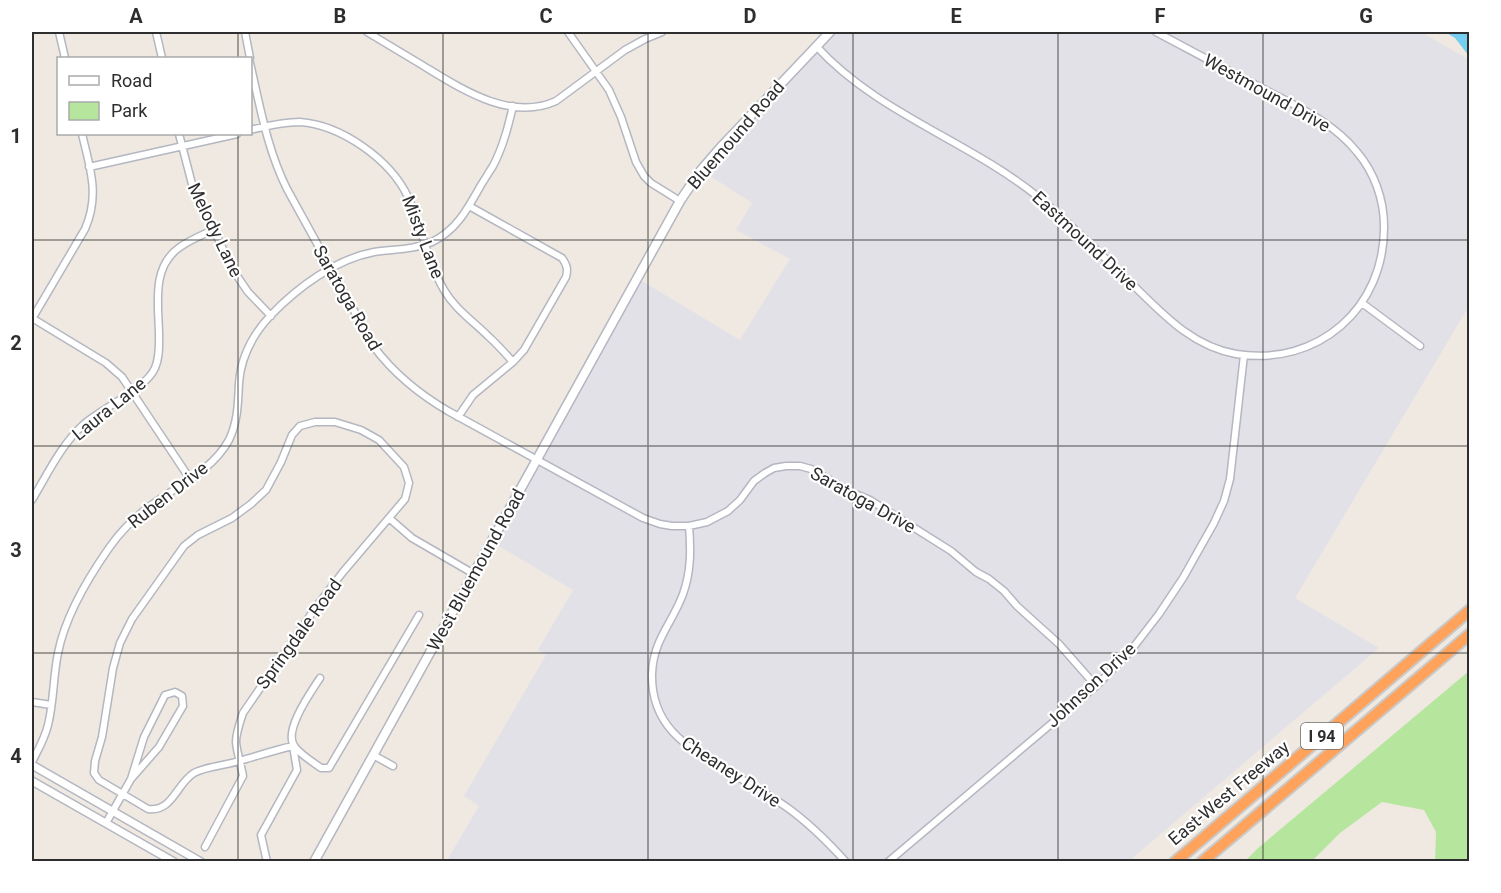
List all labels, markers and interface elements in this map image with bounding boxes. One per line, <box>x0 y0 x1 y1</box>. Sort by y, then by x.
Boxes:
text: A <box>129 4 143 28</box>
text: B <box>334 4 346 28</box>
text: C <box>539 4 553 28</box>
text: D <box>744 4 757 28</box>
text: E <box>950 4 962 28</box>
text: F <box>1155 4 1166 28</box>
text: G <box>1359 4 1373 28</box>
street label: Westmound Drive <box>1200 49 1334 136</box>
legend <box>57 57 252 135</box>
text: Road <box>111 70 152 91</box>
street label: Bluemound Road <box>683 76 788 193</box>
text: Park <box>111 100 148 121</box>
text: 1 <box>10 124 22 148</box>
street label: Melody Lane <box>184 179 247 280</box>
street label: Eastmound Drive <box>1028 187 1142 295</box>
street label: Misty Lane <box>398 192 449 281</box>
street label: Saratoga Road <box>309 242 386 354</box>
text: 2 <box>10 331 22 355</box>
street label: Laura Lane <box>68 373 150 445</box>
street label: Ruben Drive <box>124 457 212 532</box>
street label: Saratoga Drive <box>807 462 919 537</box>
street label: West Bluemound Road <box>422 485 529 654</box>
text: 3 <box>10 538 22 562</box>
street label: Springdale Road <box>252 575 346 693</box>
street label: Johnson Drive <box>1042 638 1140 731</box>
road number: I 94 <box>1301 723 1343 749</box>
street label: Cheaney Drive <box>678 732 785 811</box>
street label: East-West Freeway <box>1164 736 1294 849</box>
text: 4 <box>10 744 22 768</box>

